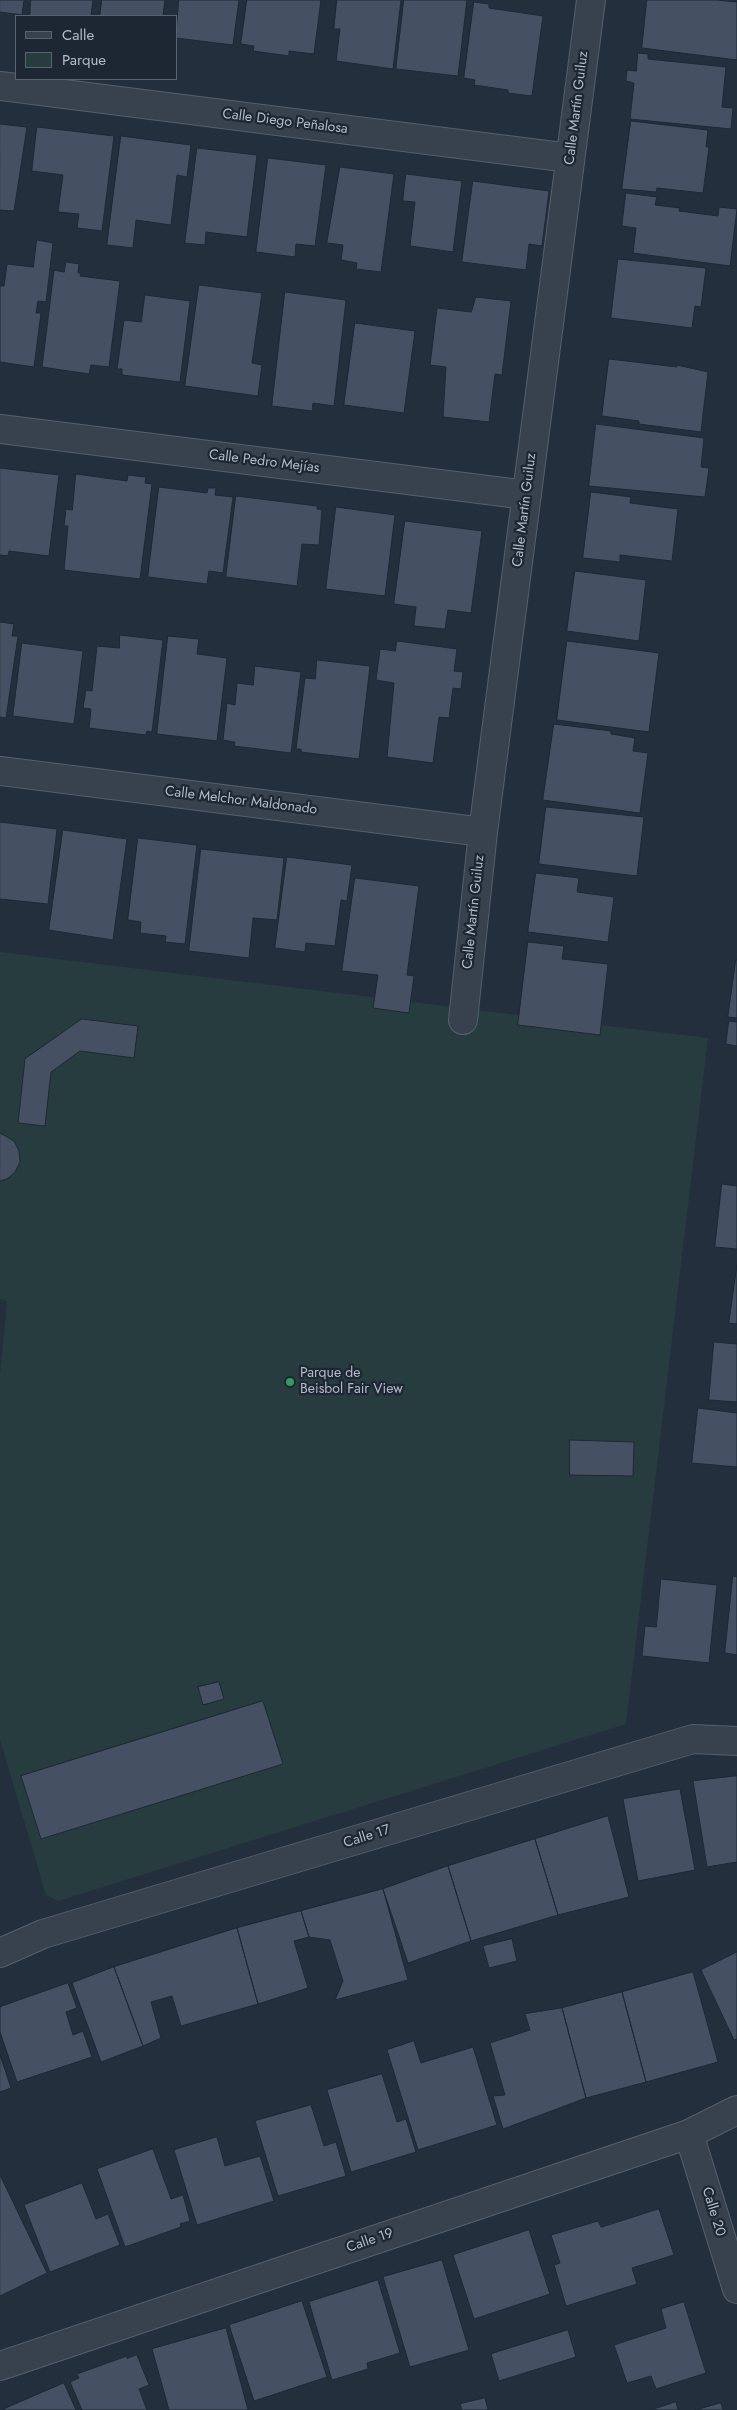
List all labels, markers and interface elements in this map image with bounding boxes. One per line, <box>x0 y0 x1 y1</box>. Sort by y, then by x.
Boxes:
legend <box>15 15 178 80</box>
text: Calle <box>62 24 94 46</box>
text: Parque <box>62 49 106 71</box>
street label: Calle Martín Guiluz <box>562 50 592 166</box>
street label: Calle Diego Peñalosa <box>221 106 349 138</box>
street label: Calle Pedro Mejías <box>208 447 320 477</box>
street label: Calle Martín Guiluz <box>510 452 540 568</box>
street label: Calle Melchor Maldonado <box>164 783 318 819</box>
street label: Calle Martín Guiluz <box>460 854 488 970</box>
place label: Parque de Beisbol Fair View <box>300 1366 403 1398</box>
marker: Parque de Beisbol Fair View <box>284 1376 296 1388</box>
street label: Calle 17 <box>342 1822 392 1852</box>
street label: Calle 20 <box>698 2185 728 2239</box>
street label: Calle 19 <box>344 2225 396 2257</box>

